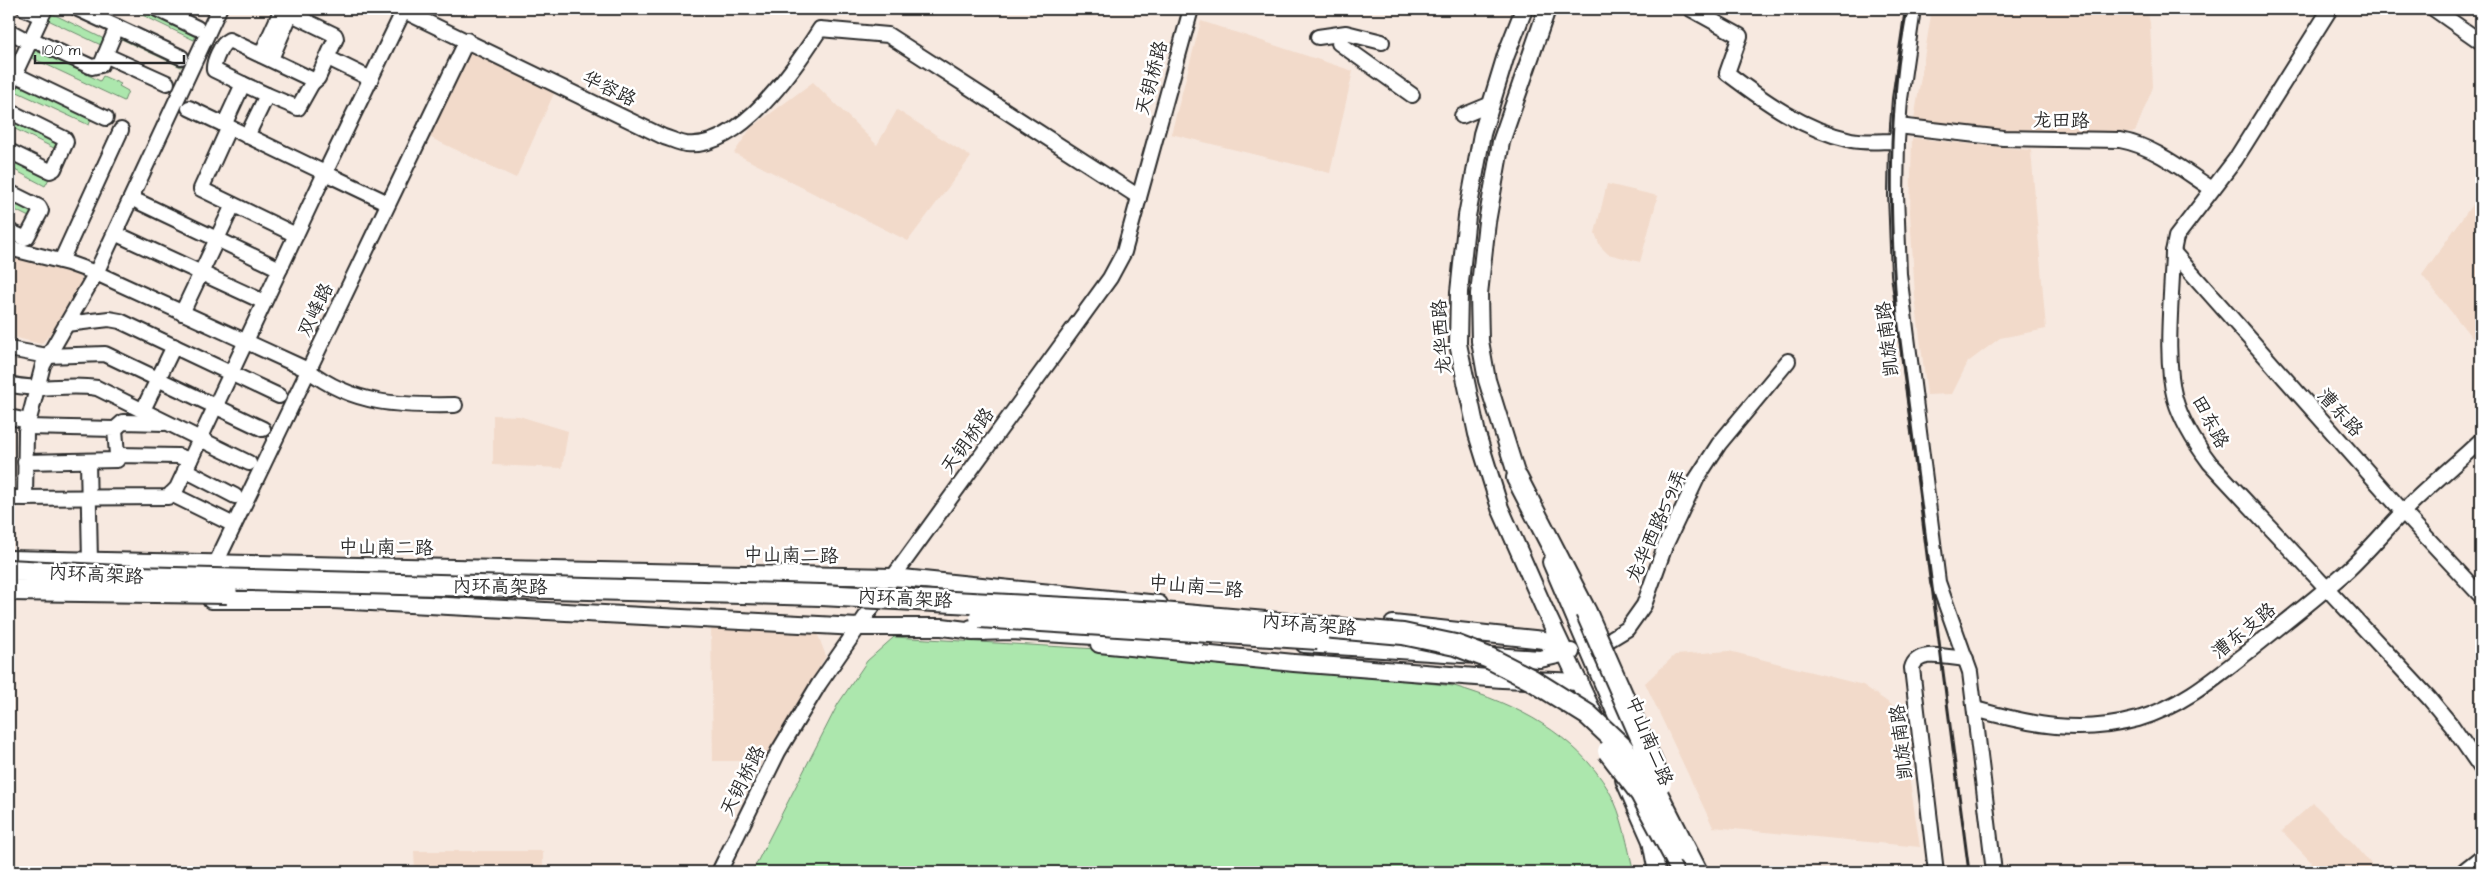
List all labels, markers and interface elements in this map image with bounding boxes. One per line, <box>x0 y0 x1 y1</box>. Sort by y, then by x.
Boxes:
scale bar <box>35 32 184 64</box>
street label: 天钥桥路 <box>1129 38 1175 118</box>
text: 100 m <box>42 40 81 61</box>
street label: 华容路 <box>577 64 641 114</box>
street label: 龙田路 <box>2032 107 2090 135</box>
street label: 双峰路 <box>291 278 341 342</box>
street label: 龙华西路 <box>1426 298 1458 376</box>
street label: 凯旋南路 <box>1870 300 1906 378</box>
street label: 漕东路 <box>2311 383 2369 443</box>
street label: 田东路 <box>2185 390 2235 454</box>
street label: 天钥桥路 <box>935 402 1001 480</box>
street label: 龙华西路591弄 <box>1620 465 1694 587</box>
street label: 中山南二路 <box>338 534 434 562</box>
street label: 中山南二路 <box>743 542 839 570</box>
street label: 内环高架路 <box>48 559 144 591</box>
street label: 中山南二路 <box>1147 569 1245 605</box>
street label: 内环高架路 <box>452 573 548 601</box>
street label: 内环高架路 <box>857 583 953 615</box>
street label: 漕东支路 <box>2206 597 2282 665</box>
street label: 内环高架路 <box>1260 607 1358 643</box>
street label: 中山南二路 <box>1619 692 1679 790</box>
street label: 凯旋南路 <box>1884 703 1920 781</box>
street label: 天钥桥路 <box>714 741 772 821</box>

